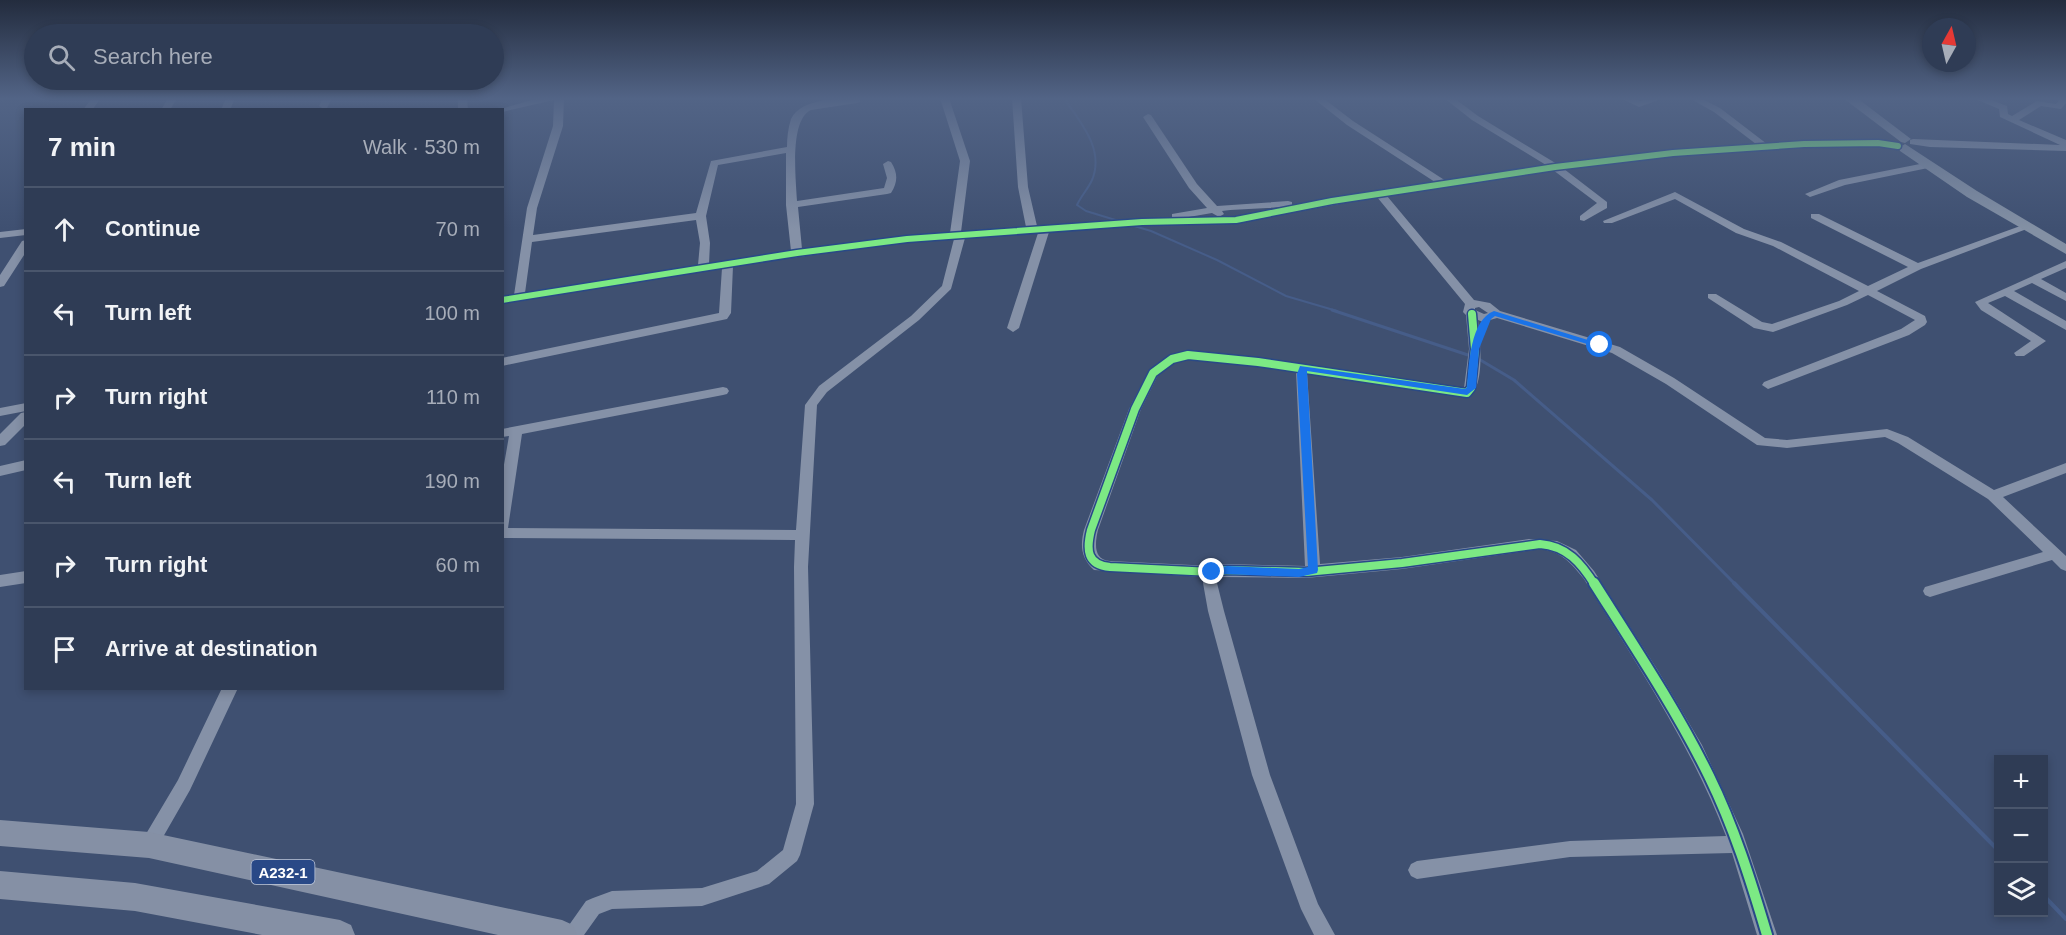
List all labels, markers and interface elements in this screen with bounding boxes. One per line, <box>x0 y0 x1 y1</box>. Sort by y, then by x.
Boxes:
north arrow <box>1922 18 1976 72</box>
search box <box>24 24 504 90</box>
icon: search <box>45 41 78 74</box>
text: Search here <box>93 44 213 69</box>
text: 7 min <box>48 132 116 162</box>
text: Walk · 530 m <box>363 136 480 158</box>
icon: ahead <box>48 213 81 246</box>
text: Continue <box>105 216 200 241</box>
text: 70 m <box>436 218 480 240</box>
icon: left <box>48 297 81 330</box>
text: Turn left <box>105 300 191 325</box>
text: 100 m <box>424 302 480 324</box>
route start <box>1586 331 1612 357</box>
icon: right <box>48 381 81 414</box>
text: Turn right <box>105 384 207 409</box>
text: 110 m <box>426 386 480 408</box>
icon: left <box>48 465 81 498</box>
text: Turn left <box>105 468 191 493</box>
text: 190 m <box>424 470 480 492</box>
icon: right <box>48 549 81 582</box>
text: Turn right <box>105 552 207 577</box>
text: 60 m <box>436 554 480 576</box>
route end <box>1198 558 1224 584</box>
icon: arrive <box>48 633 81 666</box>
text: Arrive at destination <box>105 636 318 661</box>
map controls <box>1994 755 2048 917</box>
button: + <box>1994 755 2048 809</box>
button: − <box>1994 809 2048 863</box>
road number: A232-1 <box>252 860 314 884</box>
button: layers <box>1994 863 2048 917</box>

